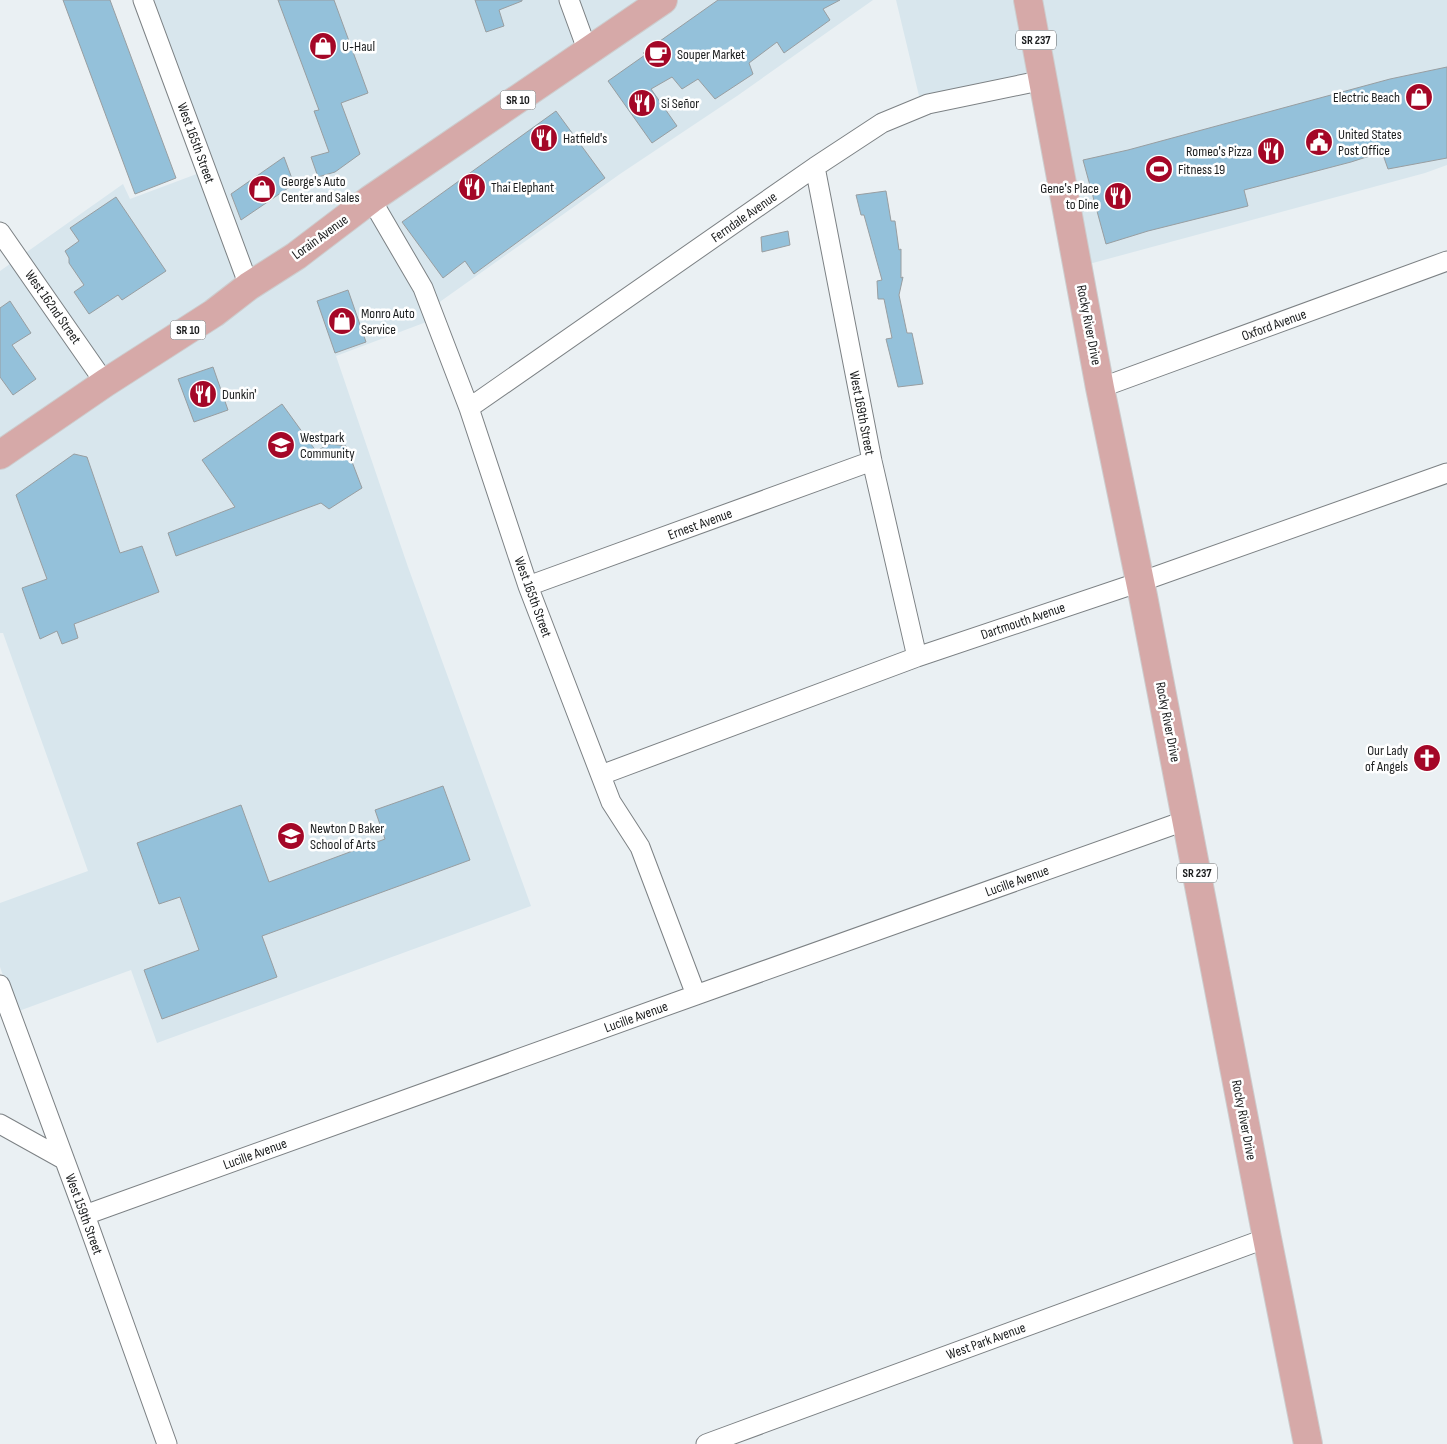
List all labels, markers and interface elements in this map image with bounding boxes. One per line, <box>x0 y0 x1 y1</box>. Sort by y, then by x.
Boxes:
road number: SR 237 <box>1016 30 1056 50</box>
shop icon: U-Haul <box>308 31 338 61</box>
place label: U-Haul <box>342 38 375 55</box>
cafe icon: Souper Market <box>643 39 673 69</box>
place label: Souper Market <box>677 46 745 63</box>
shop icon: Electric Beach <box>1404 82 1434 112</box>
restaurant icon: Si Señor <box>627 88 657 118</box>
place label: Electric Beach <box>1333 89 1400 106</box>
road number: SR 10 <box>500 90 536 110</box>
place label: Si Señor <box>661 95 699 112</box>
street label: West 165th Street <box>174 100 218 186</box>
restaurant icon: Hatfield's <box>529 123 559 153</box>
place label: United States Post Office <box>1338 126 1402 159</box>
public building icon: United States Post Office <box>1304 127 1334 157</box>
place label: Hatfield's <box>563 130 607 147</box>
restaurant icon: Romeo's Pizza <box>1256 136 1286 166</box>
place label: Romeo's Pizza <box>1186 143 1252 160</box>
sports icon: Fitness 19 <box>1144 154 1174 184</box>
place label: Fitness 19 <box>1178 161 1225 178</box>
restaurant icon: Thai Elephant <box>457 172 487 202</box>
place label: George's Auto Center and Sales <box>281 173 360 206</box>
shop icon: George's Auto Center and Sales <box>247 174 277 204</box>
place label: Thai Elephant <box>491 179 554 196</box>
place label: Gene's Place to Dine <box>1040 180 1099 213</box>
restaurant icon: Gene's Place to Dine <box>1103 181 1133 211</box>
street label: Ferndale Avenue <box>708 188 780 246</box>
street label: Lorain Avenue <box>289 211 351 263</box>
street label: West 162nd Street <box>21 267 85 347</box>
street label: Rocky River Drive <box>1073 283 1105 367</box>
place label: Monro Auto Service <box>361 305 415 338</box>
street label: Oxford Avenue <box>1239 305 1309 345</box>
shop icon: Monro Auto Service <box>327 306 357 336</box>
road number: SR 10 <box>170 320 206 340</box>
street label: West 169th Street <box>846 370 878 456</box>
restaurant icon: Dunkin' <box>188 379 218 409</box>
place label: Dunkin' <box>222 386 256 403</box>
place label: Westpark Community <box>300 429 355 462</box>
school or university icon: Westpark Community <box>266 430 296 460</box>
street label: Ernest Avenue <box>666 505 734 543</box>
street label: West 165th Street <box>511 554 555 640</box>
street label: Dartmouth Avenue <box>979 599 1067 643</box>
street label: Rocky River Drive <box>1152 680 1184 764</box>
place label: Our Lady of Angels <box>1365 742 1409 775</box>
church icon: Our Lady of Angels <box>1412 743 1442 773</box>
place label: Newton D Baker School of Arts <box>310 820 384 853</box>
school or university icon: Newton D Baker School of Arts <box>276 821 306 851</box>
street label: Lucille Avenue <box>983 862 1051 900</box>
road number: SR 237 <box>1177 864 1217 882</box>
street label: Lucille Avenue <box>602 998 670 1036</box>
street label: Rocky River Drive <box>1228 1078 1260 1162</box>
street label: Lucille Avenue <box>221 1135 289 1173</box>
street label: West 159th Street <box>61 1171 107 1257</box>
street label: West Park Avenue <box>944 1319 1028 1363</box>

